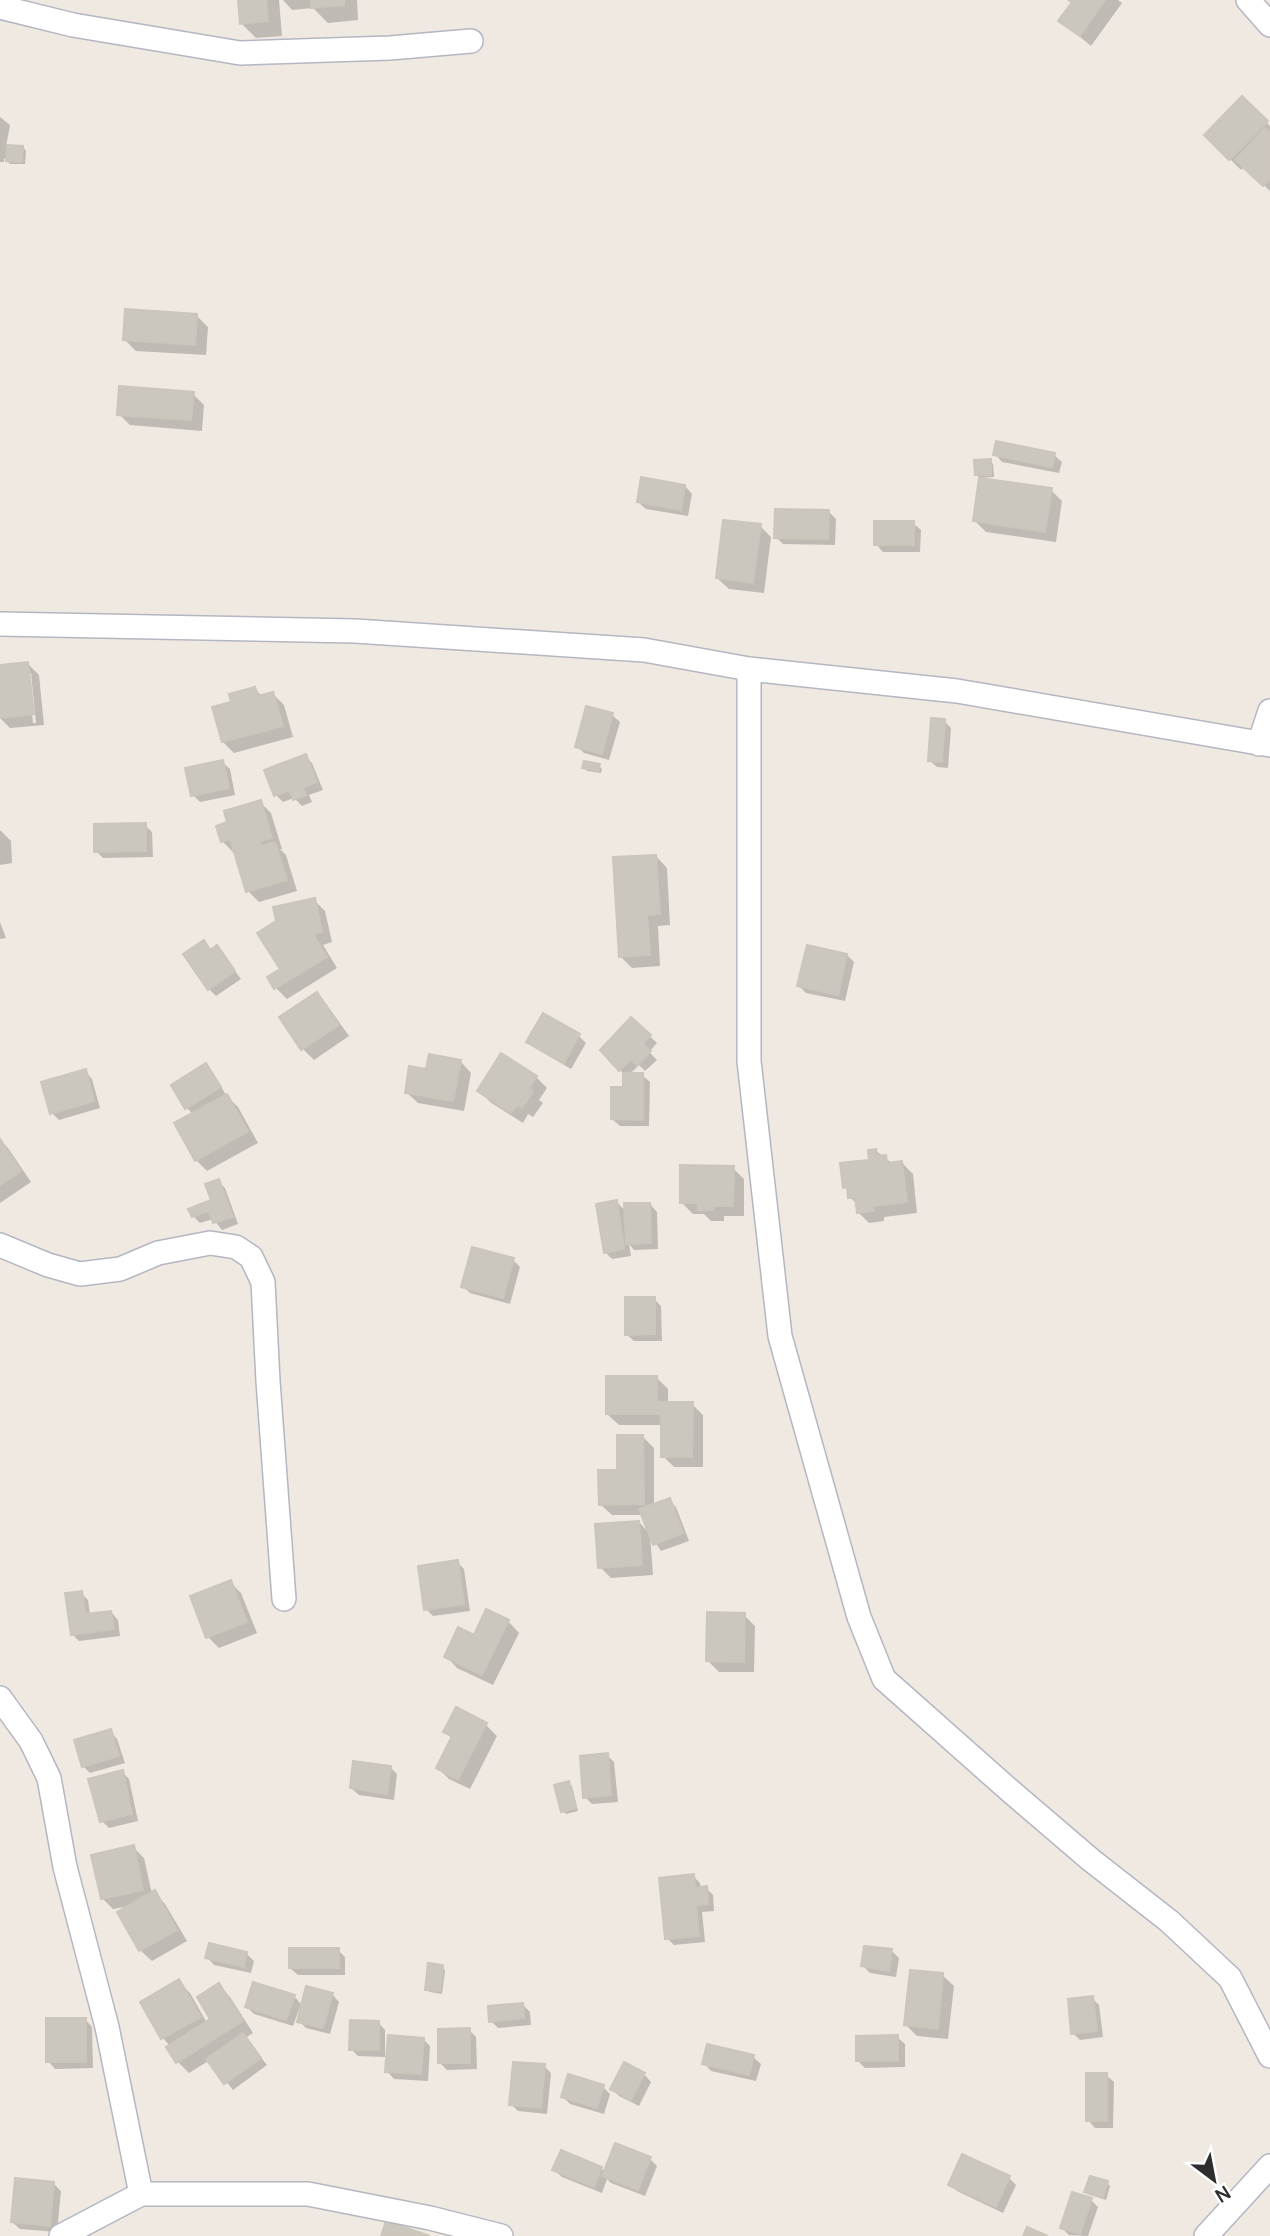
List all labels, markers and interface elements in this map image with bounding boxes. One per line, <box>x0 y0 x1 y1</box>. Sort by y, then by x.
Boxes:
north arrow <box>1179 2145 1249 2215</box>
text: N <box>1210 2180 1236 2209</box>

